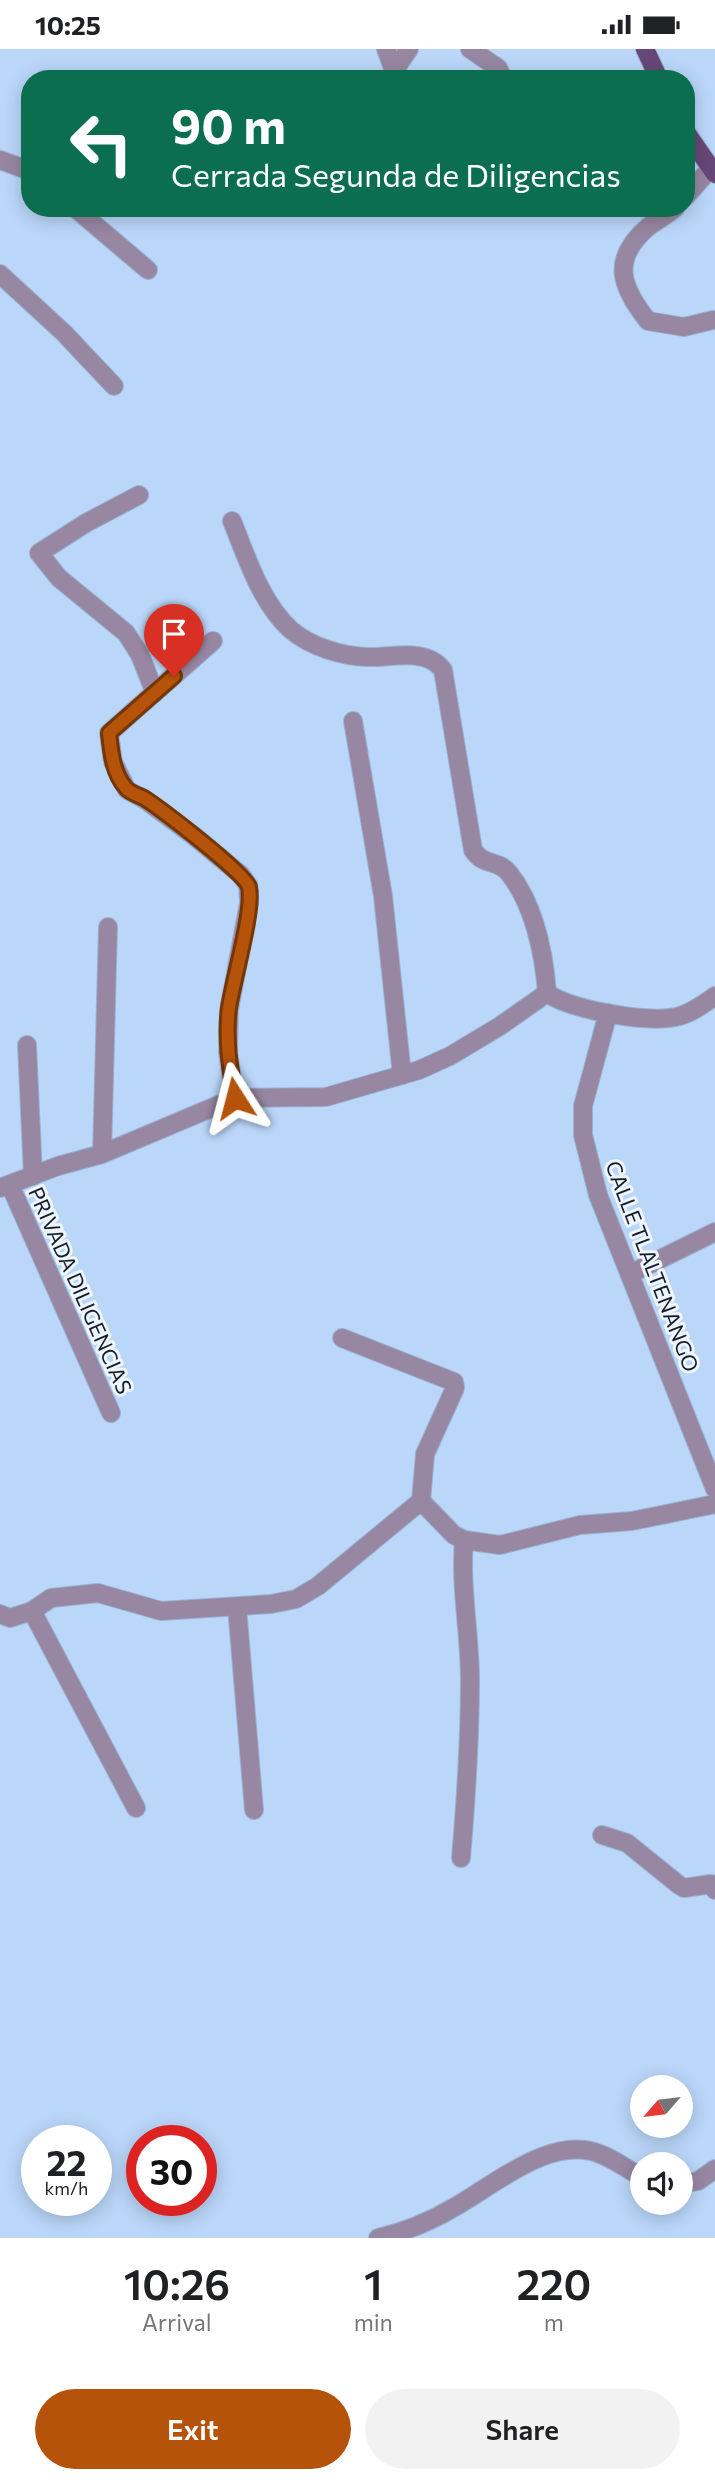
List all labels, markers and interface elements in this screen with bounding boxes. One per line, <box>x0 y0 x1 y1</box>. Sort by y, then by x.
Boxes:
text: 10:25 <box>35 9 101 40</box>
text: 90 m <box>171 94 286 154</box>
icon: left <box>56 98 147 189</box>
text: Cerrada Segunda de Diligencias <box>171 154 621 194</box>
pin <box>144 604 204 676</box>
icon: arrive <box>155 615 193 653</box>
position arrow <box>198 1061 272 1135</box>
street label: CALLE TLALTENANGO <box>601 1157 705 1375</box>
street label: PRIVADA DILIGENCIAS <box>24 1183 138 1397</box>
north arrow <box>630 2075 693 2139</box>
map controls <box>630 2075 693 2215</box>
speed limit sign: 30 <box>126 2125 217 2216</box>
text: 22 <box>47 2140 86 2183</box>
button: sound <box>630 2152 693 2215</box>
text: km/h <box>45 2177 88 2199</box>
text: 10:26 <box>124 2257 230 2309</box>
text: 1 <box>364 2257 383 2309</box>
text: 220 <box>516 2257 591 2309</box>
text: Arrival <box>142 2308 212 2336</box>
text: min <box>354 2308 393 2336</box>
text: m <box>544 2308 564 2336</box>
button: Exit <box>35 2389 351 2469</box>
button: Share <box>365 2389 680 2469</box>

